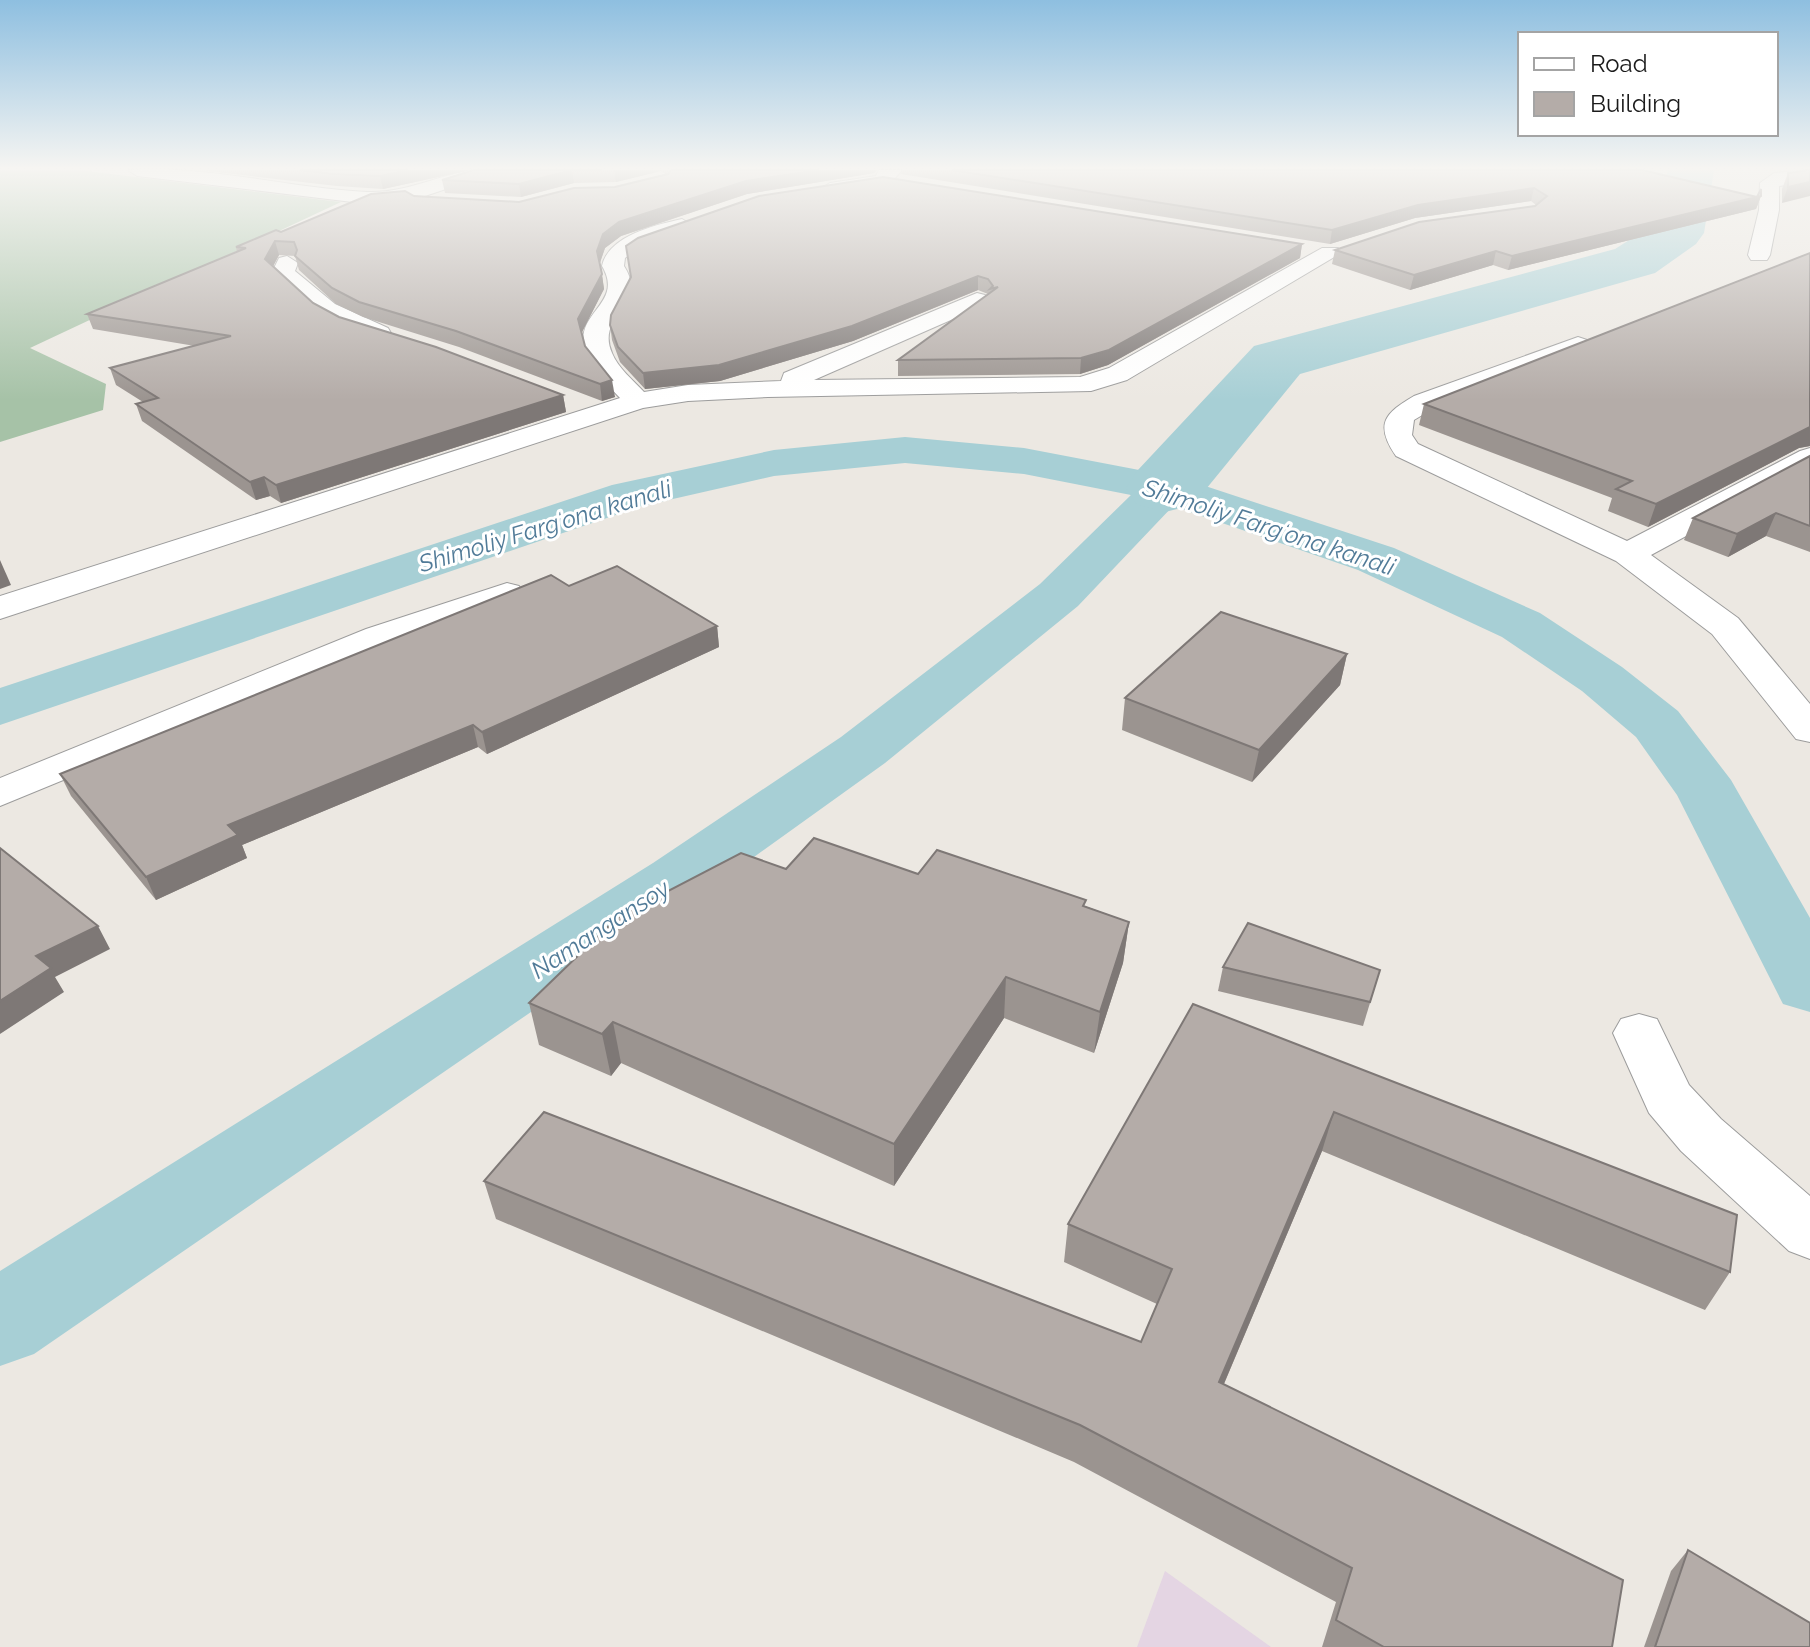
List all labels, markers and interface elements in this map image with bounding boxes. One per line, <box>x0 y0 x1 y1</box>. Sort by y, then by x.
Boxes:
legend <box>1518 32 1778 136</box>
text: Road <box>1590 49 1648 78</box>
text: Building <box>1590 89 1681 118</box>
water label: Shimoliy Fargʻona kanali <box>1139 472 1399 582</box>
water label: Shimoliy Fargʻona kanali <box>414 473 676 579</box>
water label: Namangansoy <box>525 873 676 984</box>

